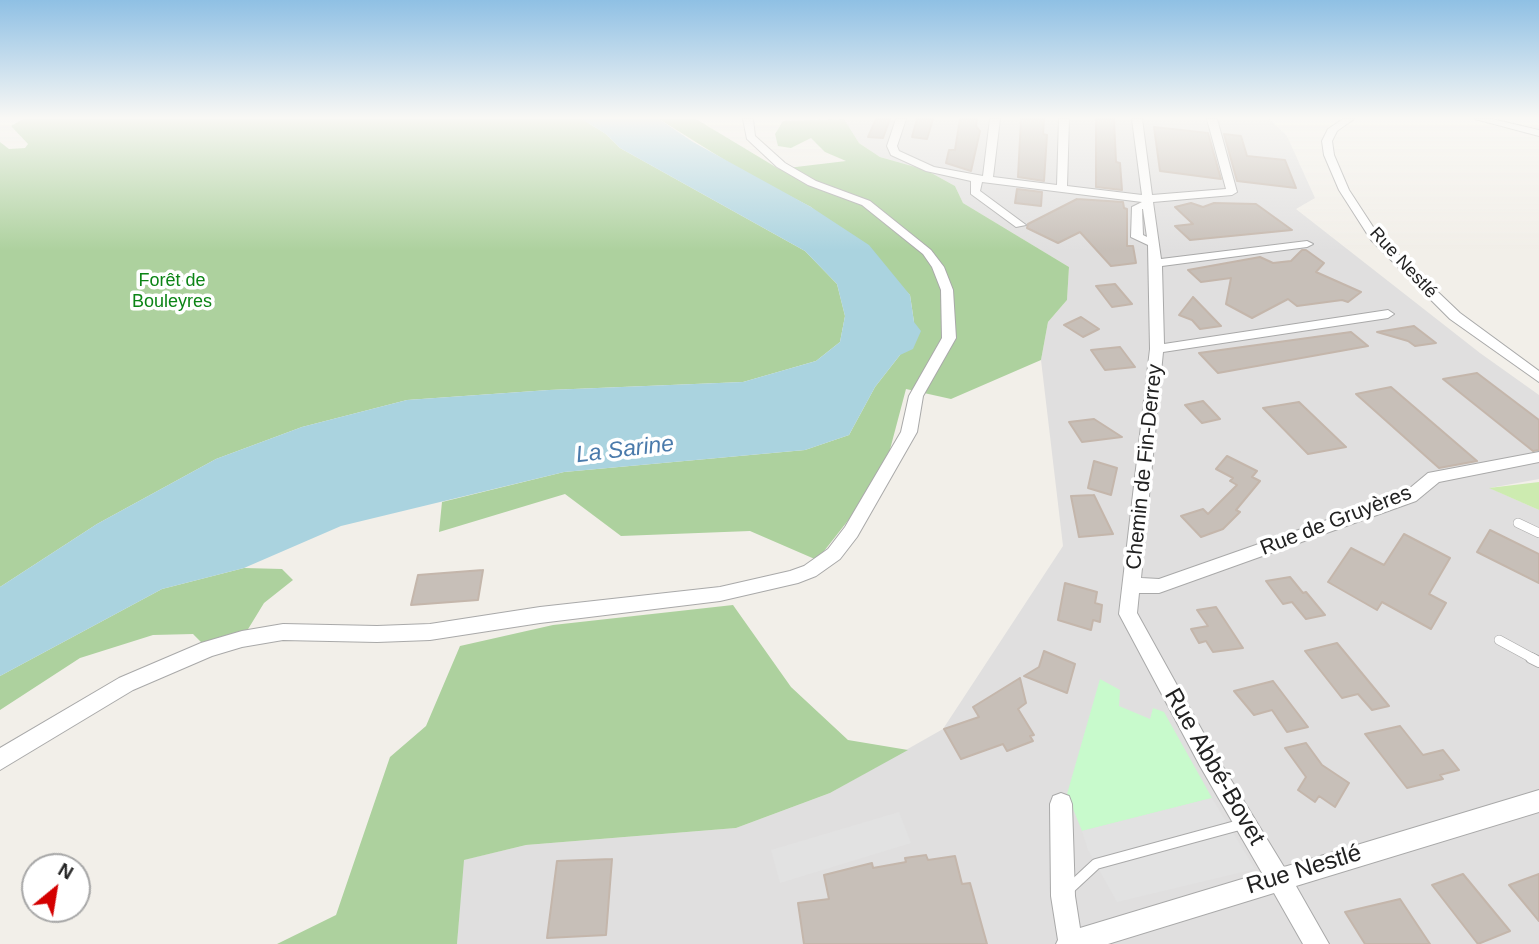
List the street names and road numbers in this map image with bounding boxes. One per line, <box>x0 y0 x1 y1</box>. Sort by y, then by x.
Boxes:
street label: Rue Nestlé <box>1365 223 1441 303</box>
street label: Chemin de Fin-Derrey <box>1122 363 1168 571</box>
street label: Rue de Gruyères <box>1257 481 1415 561</box>
street label: Rue Abbé-Bovet <box>1158 684 1270 850</box>
street label: Rue Nestlé <box>1243 839 1365 901</box>

